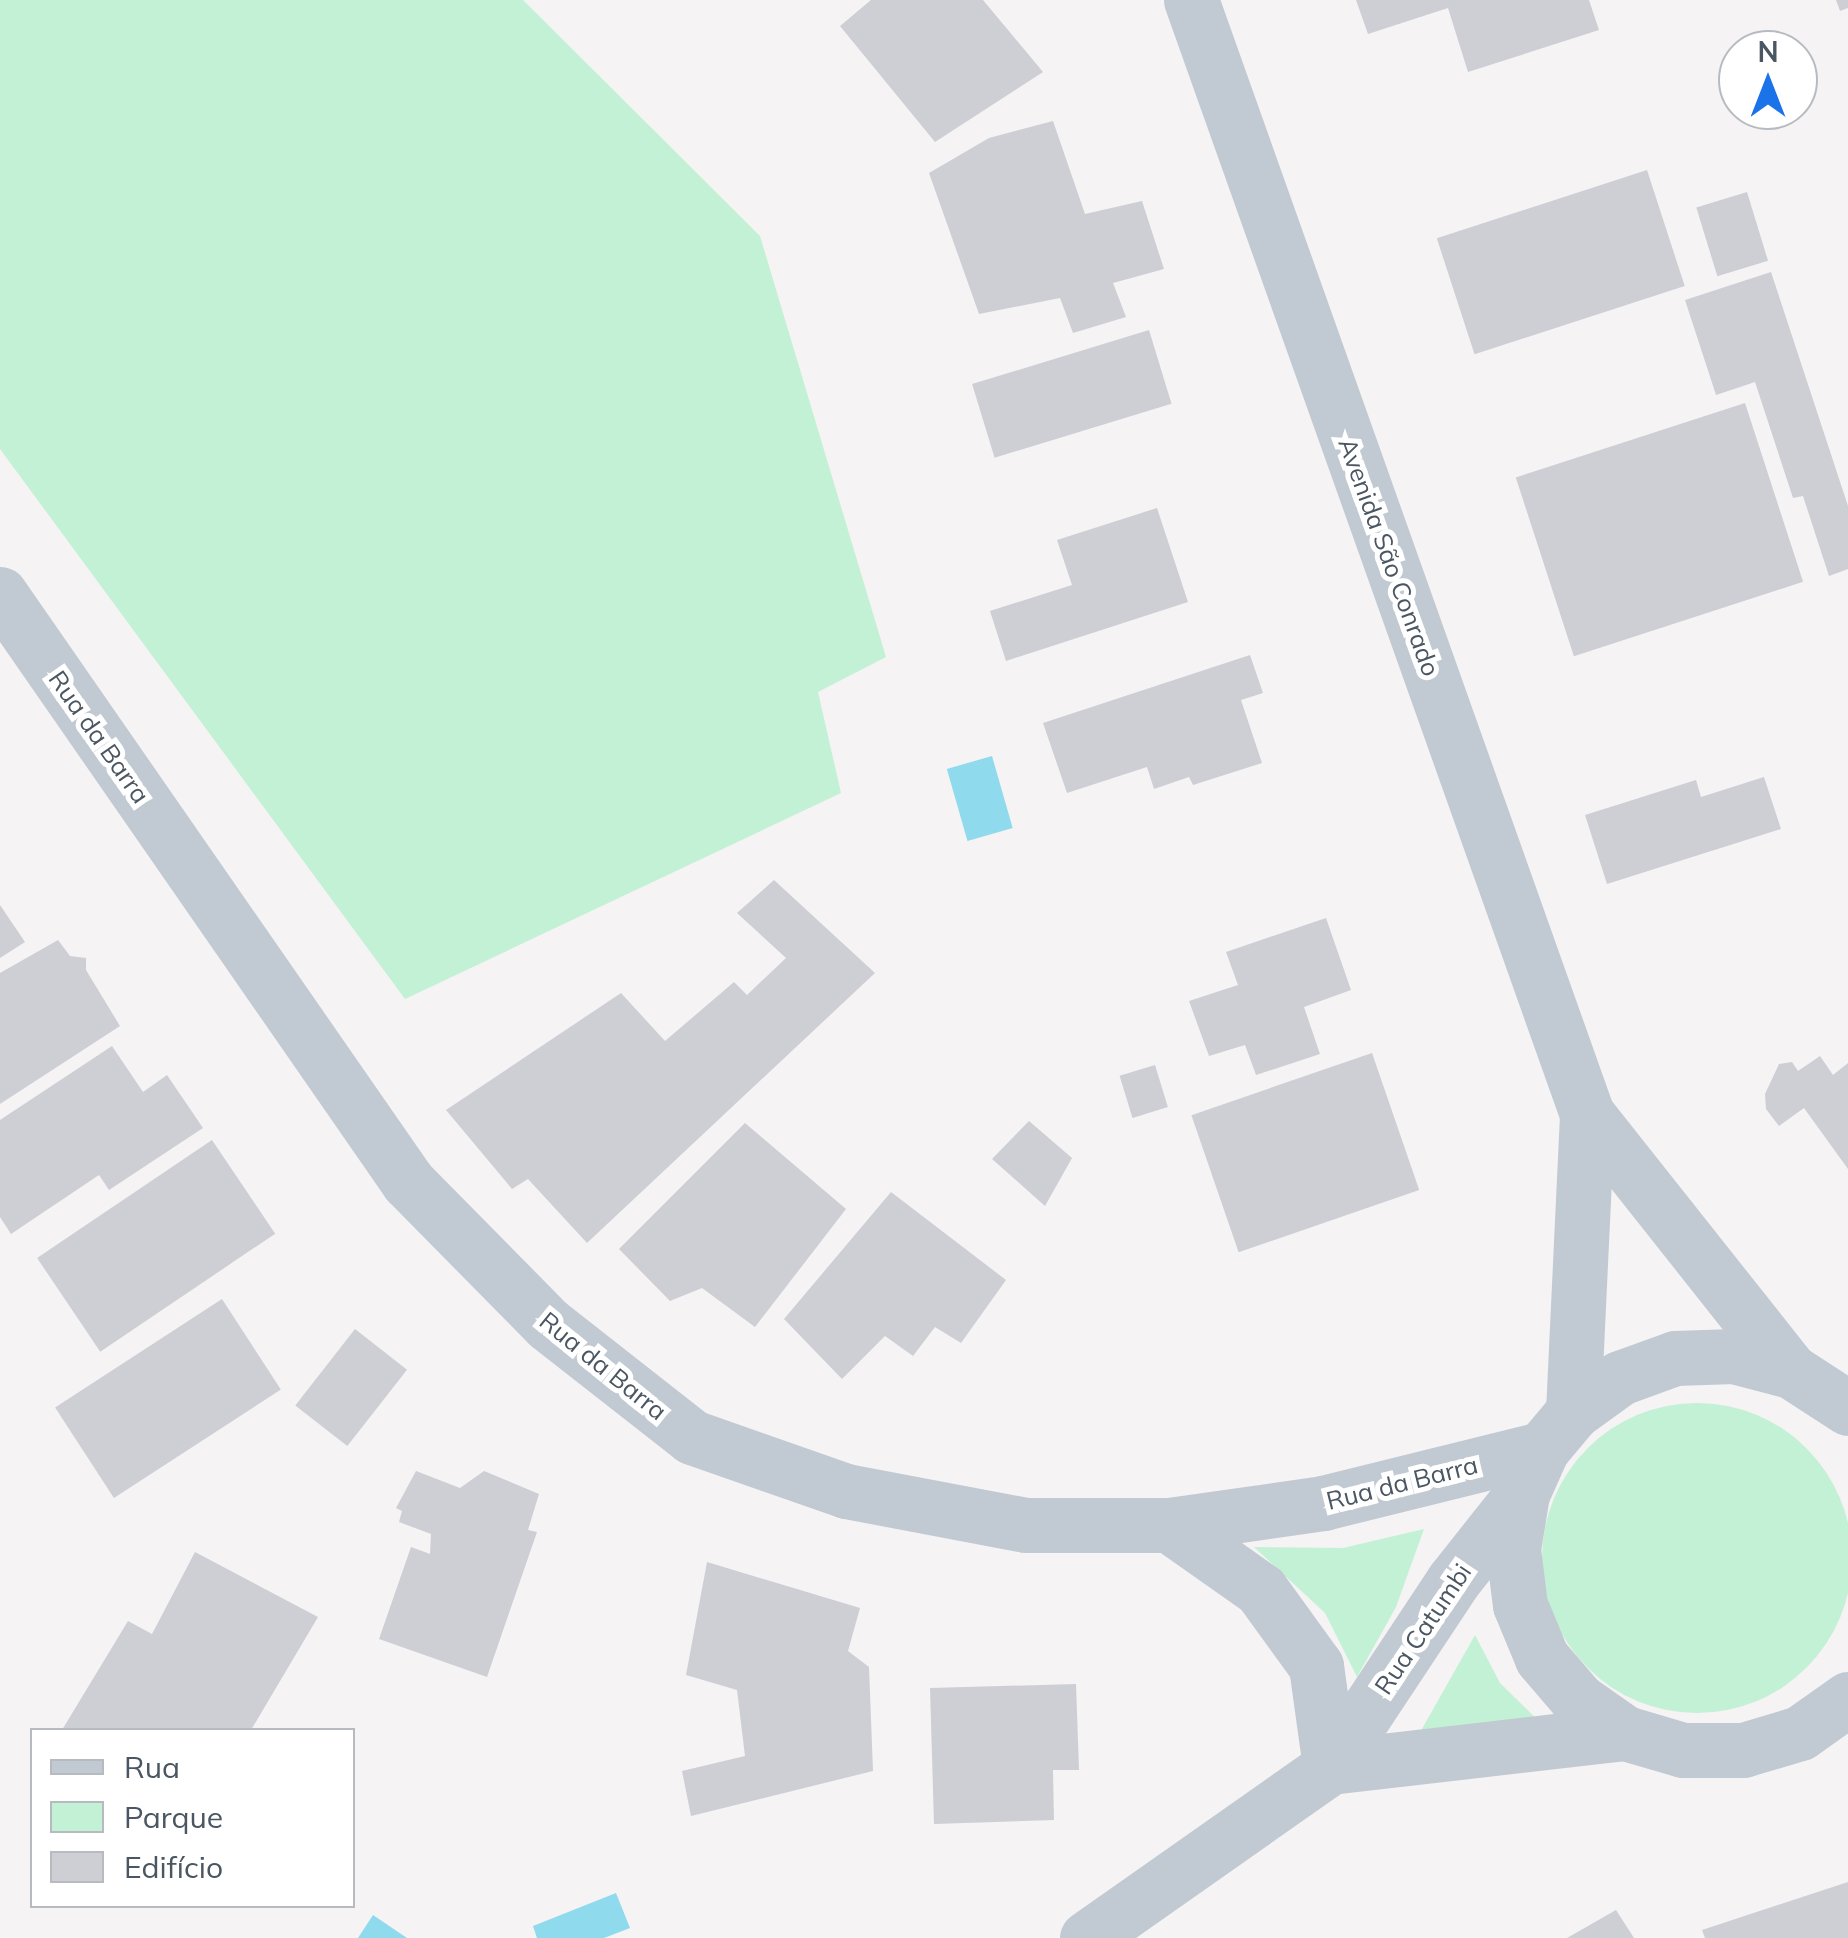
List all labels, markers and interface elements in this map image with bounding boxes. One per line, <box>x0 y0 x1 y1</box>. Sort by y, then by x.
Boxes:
north arrow <box>1718 30 1818 130</box>
text: N <box>1757 34 1779 69</box>
street label: Avenida São Conrado <box>1332 434 1446 680</box>
street label: Rua da Barra <box>42 665 156 809</box>
street label: Rua da Barra <box>533 1306 673 1426</box>
street label: Rua da Barra <box>1323 1450 1481 1516</box>
street label: Rua Catumbi <box>1368 1558 1478 1700</box>
legend <box>30 1728 355 1908</box>
text: Rua <box>124 1748 180 1786</box>
text: Parque <box>124 1798 223 1836</box>
text: Edifício <box>124 1848 223 1886</box>

